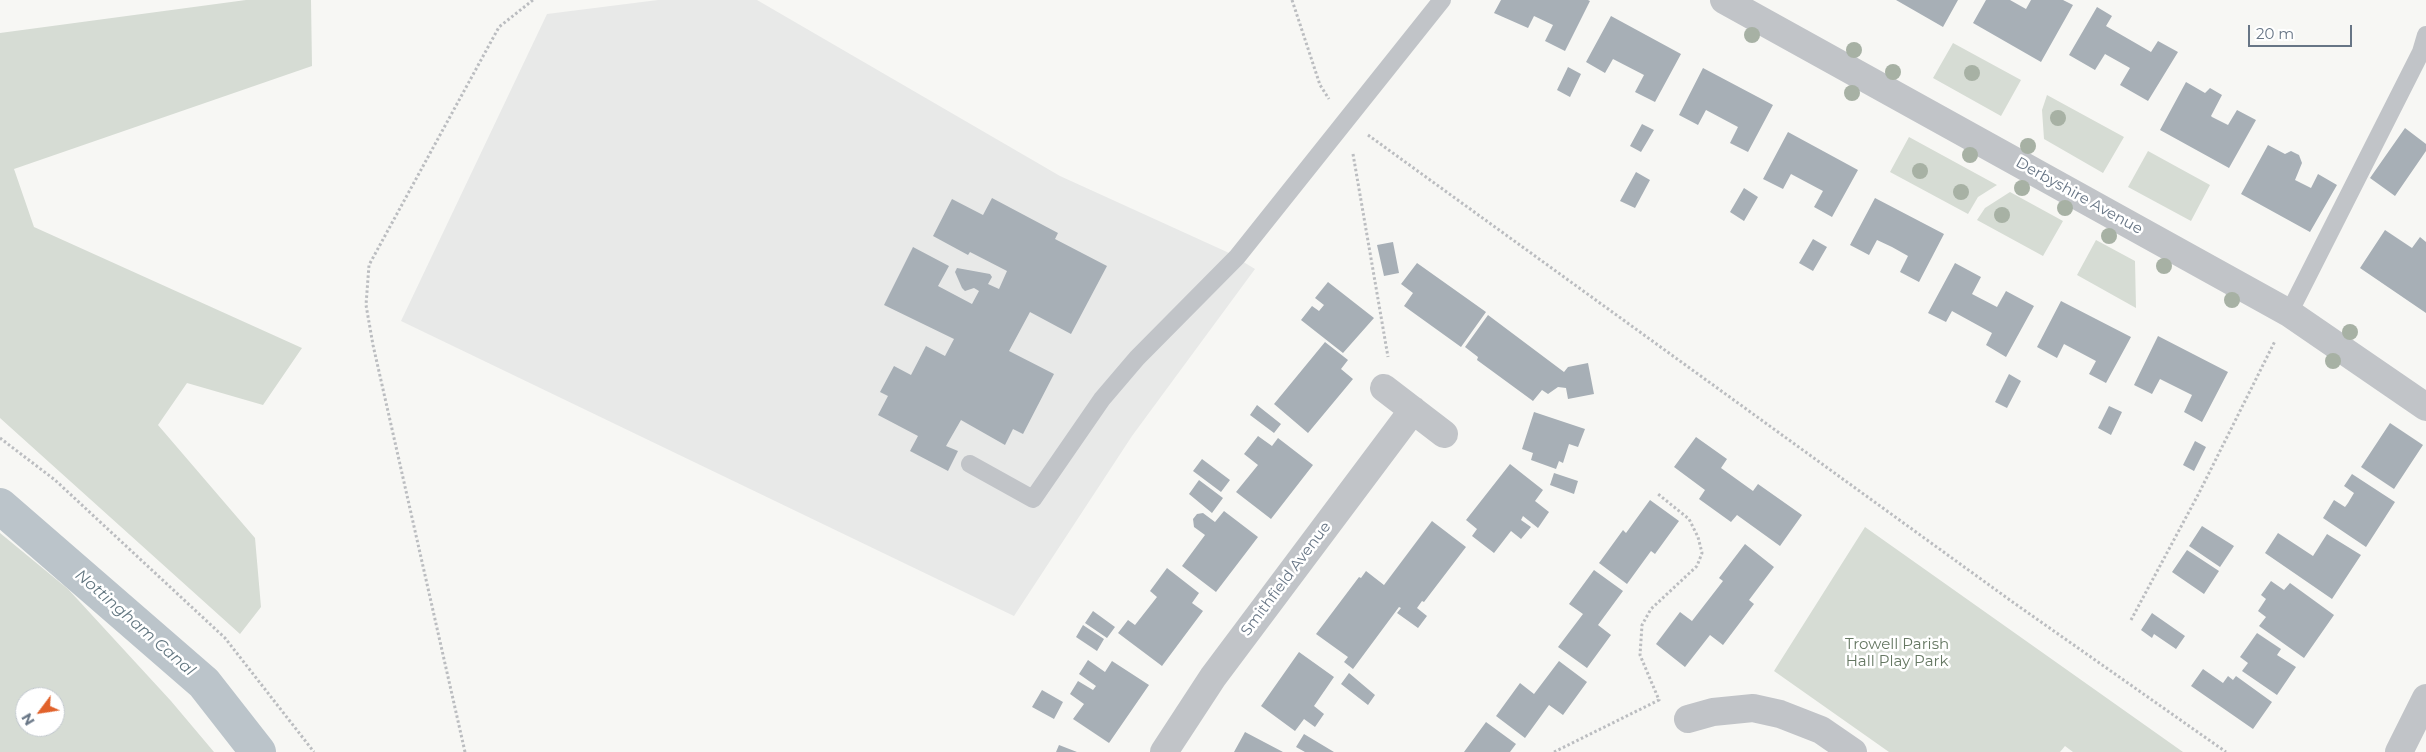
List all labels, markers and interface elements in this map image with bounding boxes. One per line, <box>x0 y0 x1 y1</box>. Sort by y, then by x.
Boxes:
scale bar <box>2251 15 2355 47</box>
text: 20 m <box>2256 24 2294 43</box>
street label: Derbyshire Avenue <box>2012 154 2146 238</box>
street label: Smithfield Avenue <box>1237 518 1335 640</box>
water label: Nottingham Canal <box>71 566 199 680</box>
park label: Trowell Parish Hall Play Park <box>1845 636 1949 671</box>
north arrow <box>15 687 65 737</box>
text: N <box>17 710 39 729</box>

